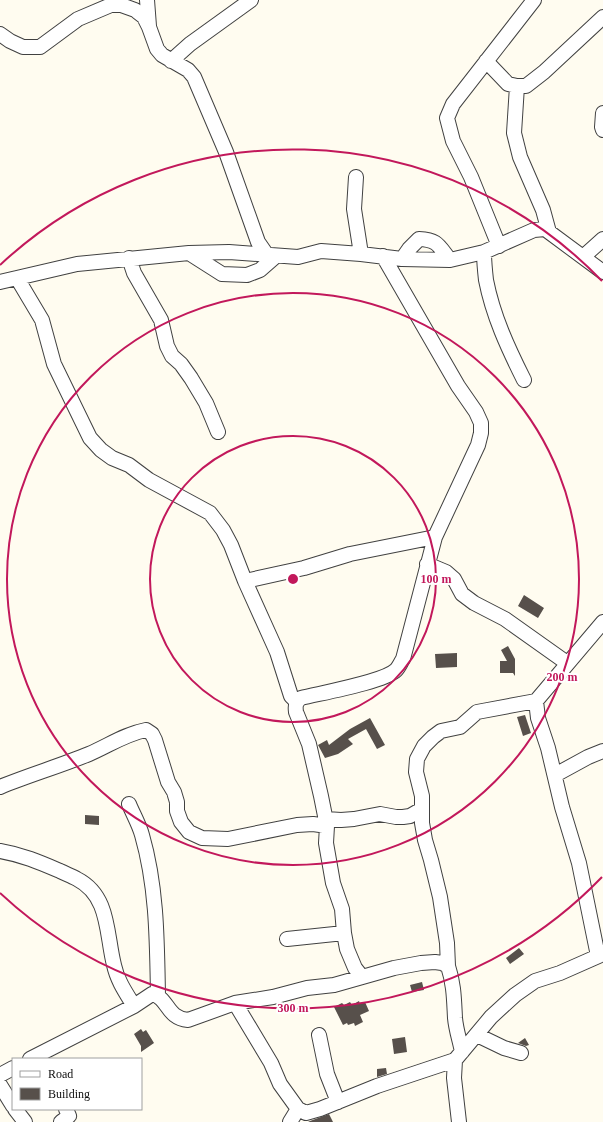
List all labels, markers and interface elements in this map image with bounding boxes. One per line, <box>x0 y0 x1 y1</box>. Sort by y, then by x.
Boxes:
centre of rings <box>286 572 300 586</box>
text: 100 m <box>421 572 452 586</box>
text: 200 m <box>547 670 578 684</box>
text: 300 m <box>278 1001 309 1015</box>
legend <box>12 1058 142 1110</box>
text: Road <box>48 1067 73 1081</box>
text: Building <box>48 1087 90 1101</box>

